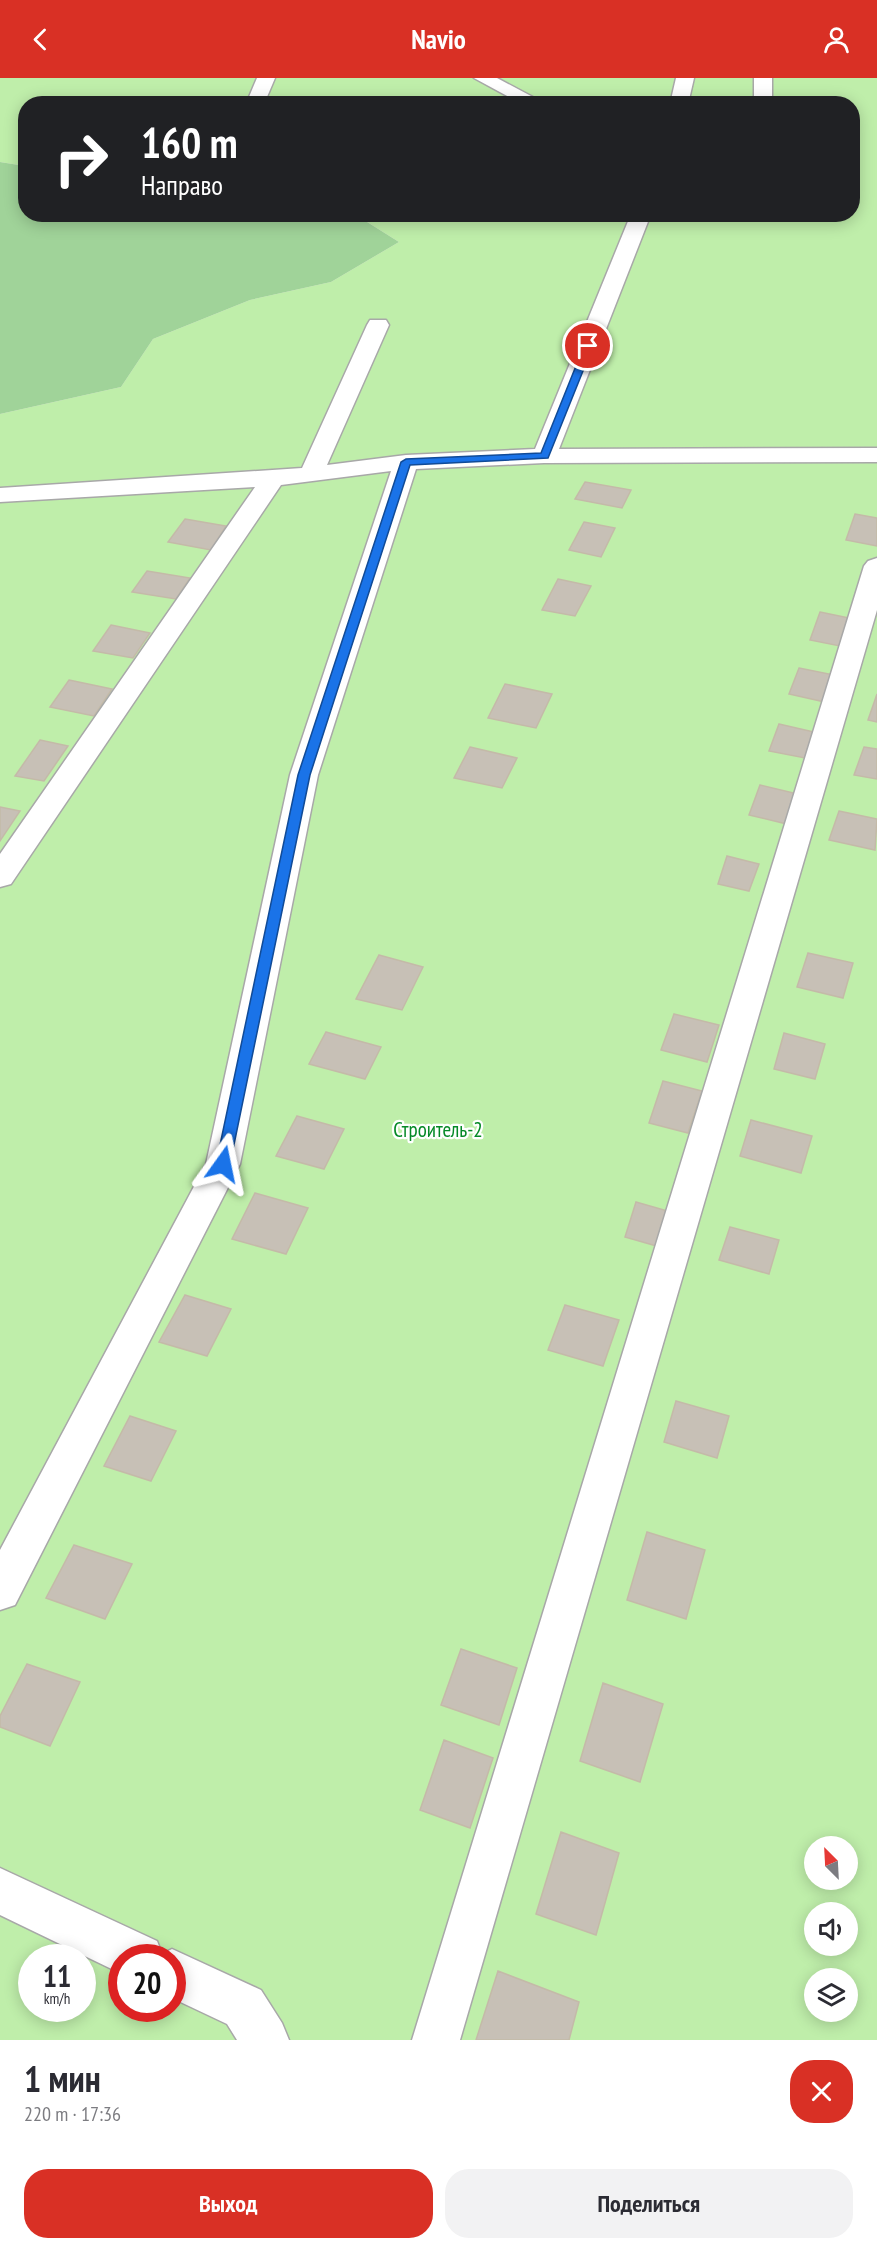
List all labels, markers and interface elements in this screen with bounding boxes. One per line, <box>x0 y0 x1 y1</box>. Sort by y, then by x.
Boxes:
text: Navio <box>411 22 466 56</box>
icon: back <box>24 23 57 56</box>
icon: person <box>820 23 853 56</box>
text: 160 m <box>141 115 238 170</box>
icon: right <box>42 120 120 198</box>
text: Направо <box>141 168 223 202</box>
pin <box>562 320 613 371</box>
icon: arrive <box>571 329 604 362</box>
park label: Строитель-2 <box>393 1116 483 1143</box>
position arrow <box>191 1132 255 1196</box>
north arrow <box>804 1836 858 1890</box>
map controls <box>804 1836 858 2022</box>
button: sound <box>804 1902 858 1956</box>
speed limit sign: 20 <box>108 1944 186 2022</box>
text: 11 <box>43 1956 71 1995</box>
button: layers <box>804 1968 858 2022</box>
text: km/h <box>44 1989 70 2008</box>
text: 1 мин <box>24 2055 101 2102</box>
button: close <box>790 2060 853 2123</box>
text: 220 m · 17:36 <box>24 2101 121 2127</box>
button: Выход <box>24 2169 433 2238</box>
button: Поделиться <box>445 2169 853 2238</box>

